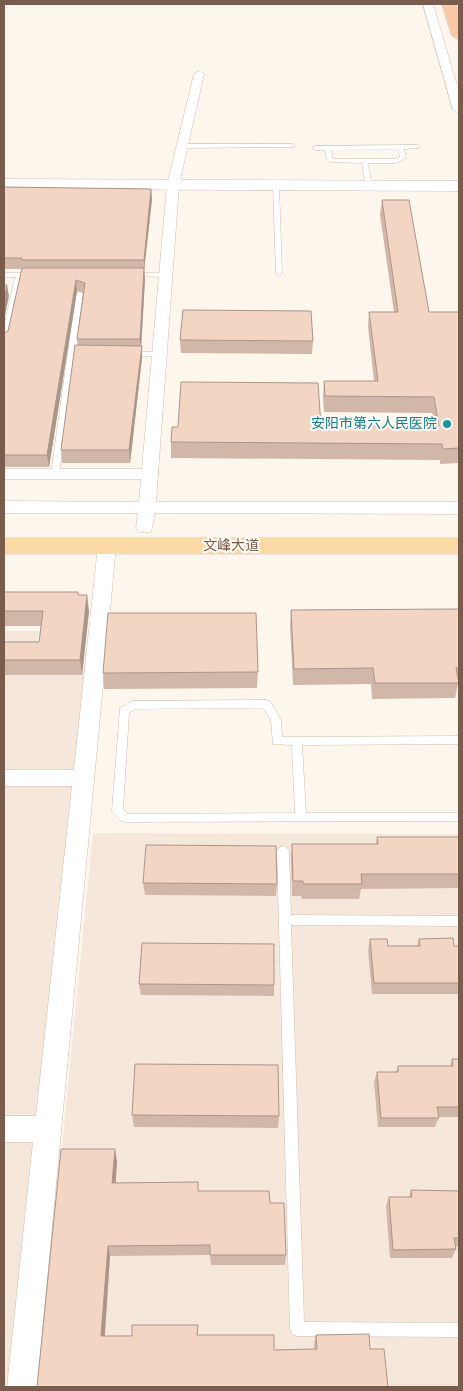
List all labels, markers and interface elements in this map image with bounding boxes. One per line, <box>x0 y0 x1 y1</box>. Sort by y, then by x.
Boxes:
place label: 安阳市第六人民医院 <box>311 414 437 434</box>
marker: 安阳市第六人民医院 <box>441 418 453 430</box>
street label: 文峰大道 <box>203 536 259 556</box>

